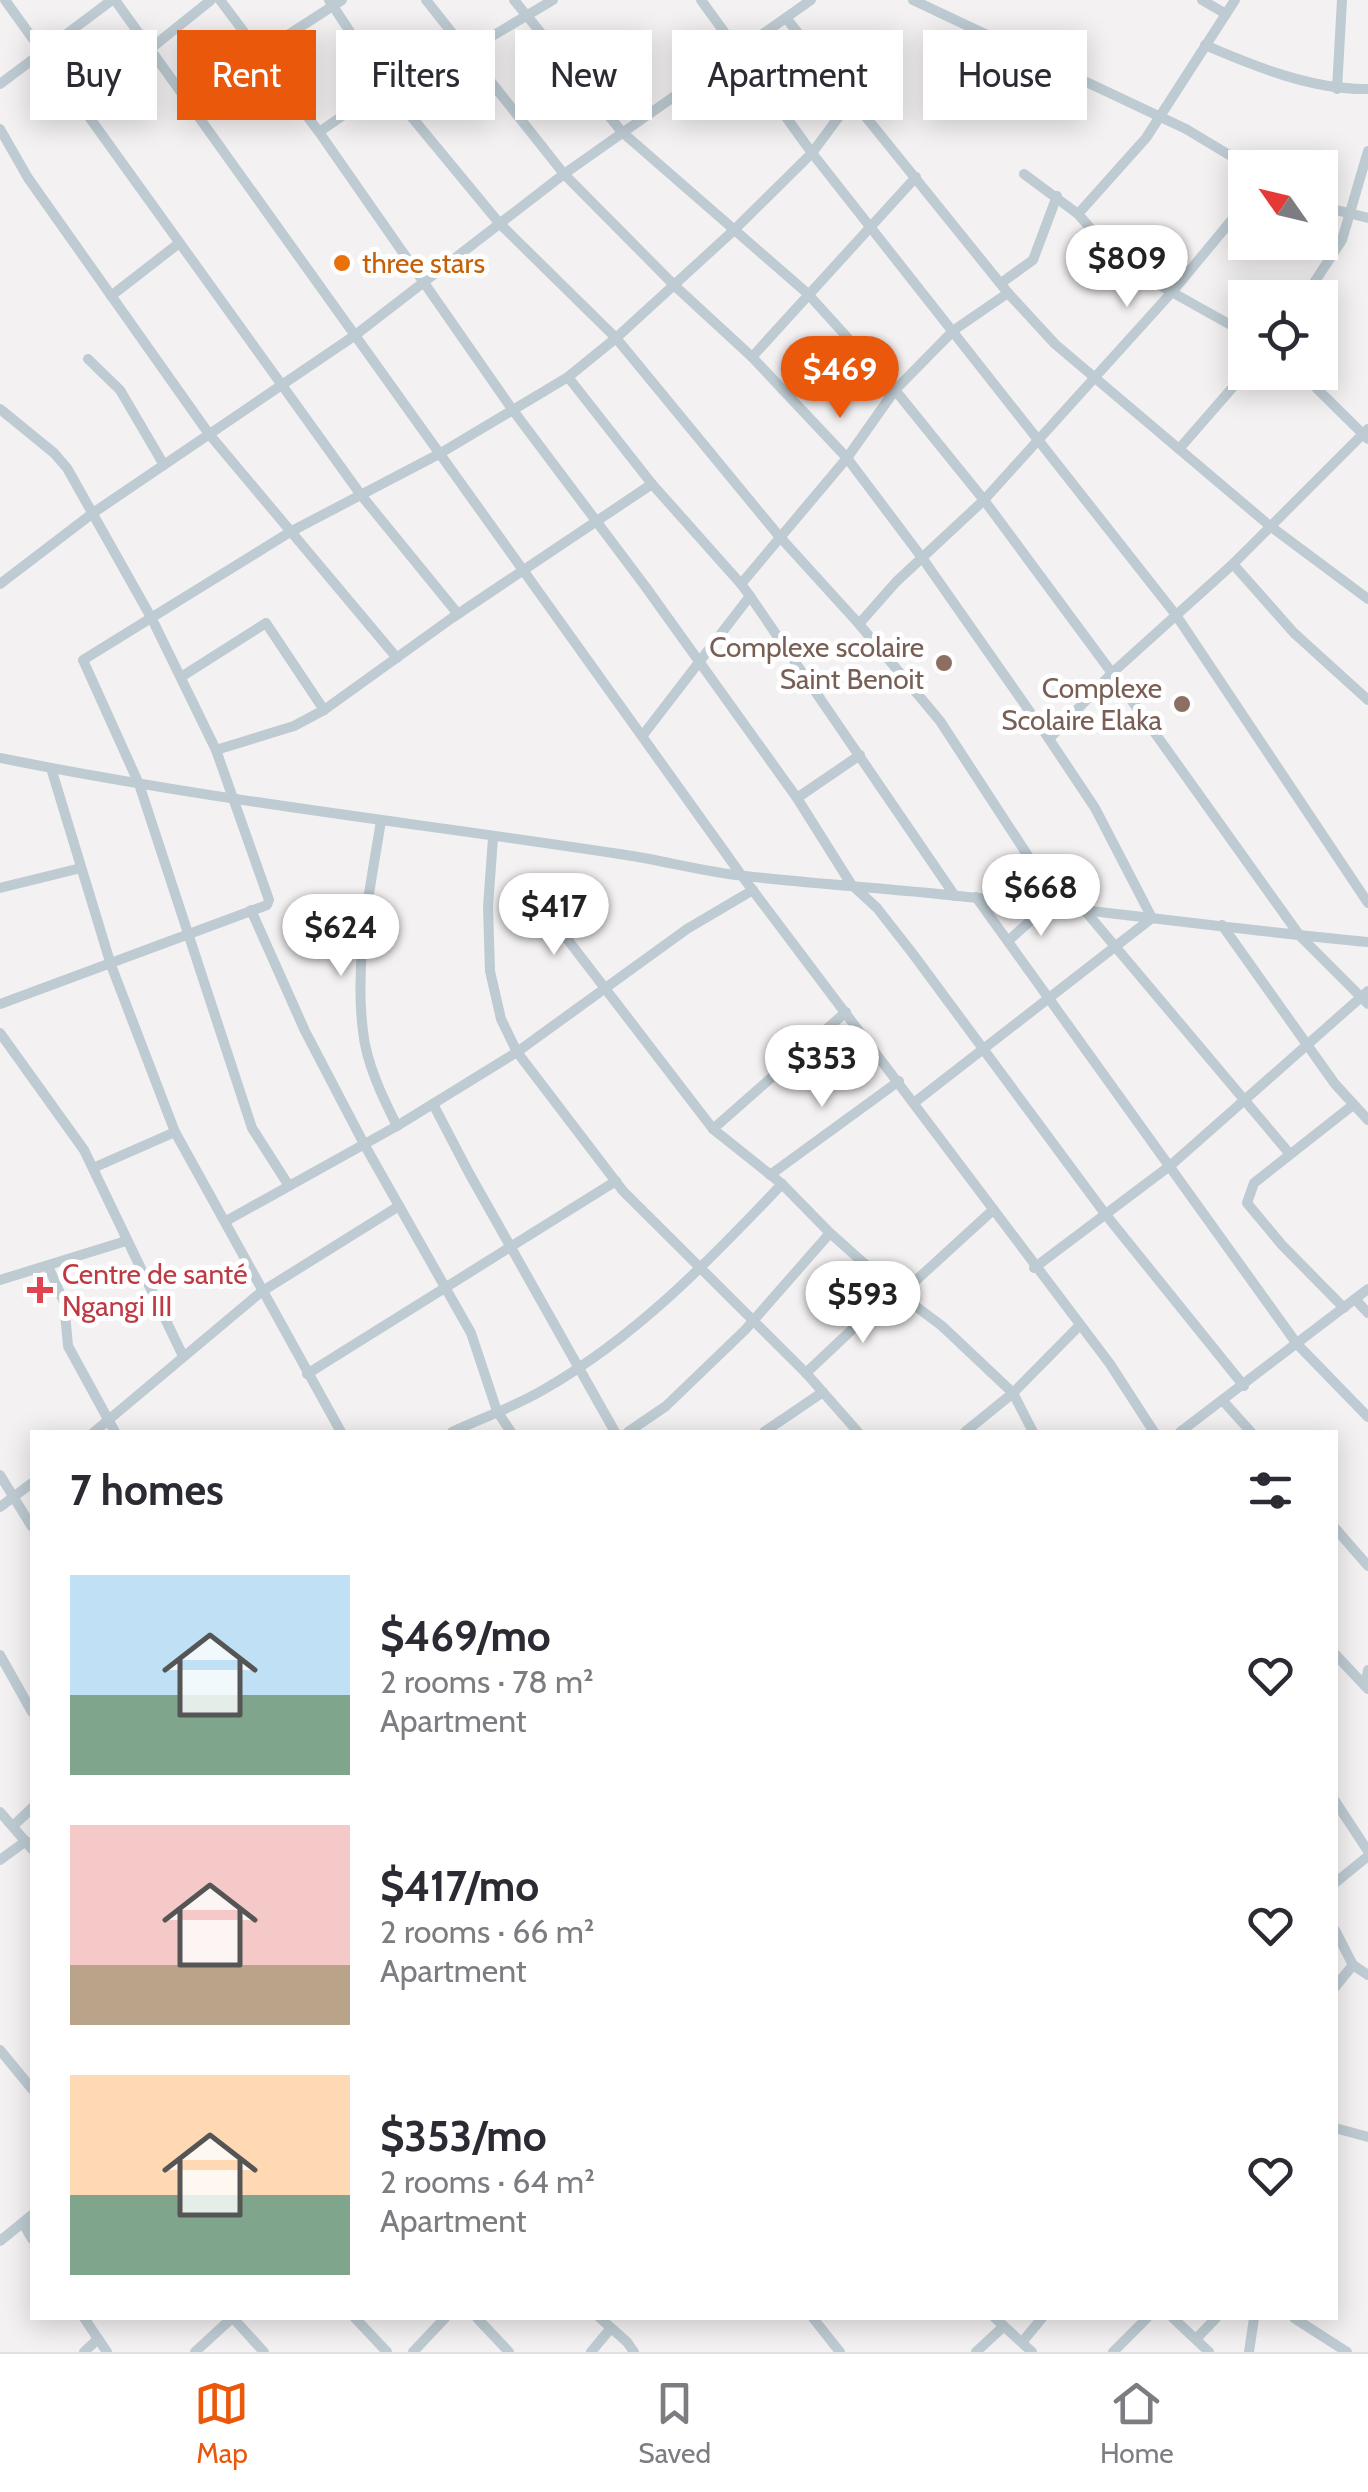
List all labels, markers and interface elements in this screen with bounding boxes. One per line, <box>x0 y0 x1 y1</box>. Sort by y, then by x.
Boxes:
chip: Buy <box>30 30 157 120</box>
chip: Rent <box>177 30 316 120</box>
chip: Filters <box>336 30 495 120</box>
chip: New <box>515 30 652 120</box>
chip: Apartment <box>672 30 903 120</box>
chip: House <box>923 30 1087 120</box>
north arrow <box>1228 150 1338 260</box>
map controls <box>1228 150 1338 390</box>
pin: $809 <box>1068 225 1186 310</box>
text: $809 <box>1088 238 1166 277</box>
place label: three stars <box>362 246 485 280</box>
marker: three stars <box>331 252 353 274</box>
button: locate <box>1228 280 1338 390</box>
pin: $469 <box>781 336 899 421</box>
text: $469 <box>803 349 877 388</box>
place label: Complexe scolaire Saint Benoit <box>709 630 924 696</box>
marker: Complexe scolaire Saint Benoit <box>933 652 955 674</box>
place label: Complexe Scolaire Elaka <box>1001 671 1163 737</box>
marker: Complexe Scolaire Elaka <box>1171 693 1193 715</box>
pin: $668 <box>982 854 1100 939</box>
text: $668 <box>1004 867 1078 906</box>
pin: $417 <box>495 873 613 958</box>
text: $417 <box>521 886 587 925</box>
pin: $624 <box>282 894 400 979</box>
text: $624 <box>304 907 378 946</box>
pin: $353 <box>763 1025 881 1110</box>
text: $353 <box>787 1038 857 1077</box>
place label: Centre de santé Ngangi III <box>62 1257 247 1323</box>
pin: $593 <box>804 1261 922 1346</box>
text: $593 <box>828 1274 898 1313</box>
marker: Centre de santé Ngangi III <box>27 1277 53 1303</box>
icon: filters <box>1243 1463 1298 1518</box>
text: 7 homes <box>70 1464 224 1516</box>
text: $469/mo <box>380 1610 551 1662</box>
icon: home <box>150 1615 270 1735</box>
icon: heart <box>1243 1648 1298 1703</box>
text: 2 rooms · 78 m² <box>380 1662 594 1701</box>
text: Apartment <box>380 1701 527 1740</box>
text: $417/mo <box>380 1860 539 1912</box>
icon: home <box>150 1865 270 1985</box>
icon: heart <box>1243 1898 1298 1953</box>
text: 2 rooms · 66 m² <box>380 1912 594 1951</box>
text: Apartment <box>380 1951 527 1990</box>
text: $353/mo <box>380 2110 547 2162</box>
icon: home <box>150 2115 270 2235</box>
icon: heart <box>1243 2148 1298 2203</box>
text: 2 rooms · 64 m² <box>380 2162 595 2201</box>
text: Apartment <box>380 2201 527 2240</box>
tab: Map <box>194 2376 249 2470</box>
tab: Saved <box>638 2376 711 2470</box>
tab: Home <box>1100 2376 1174 2470</box>

